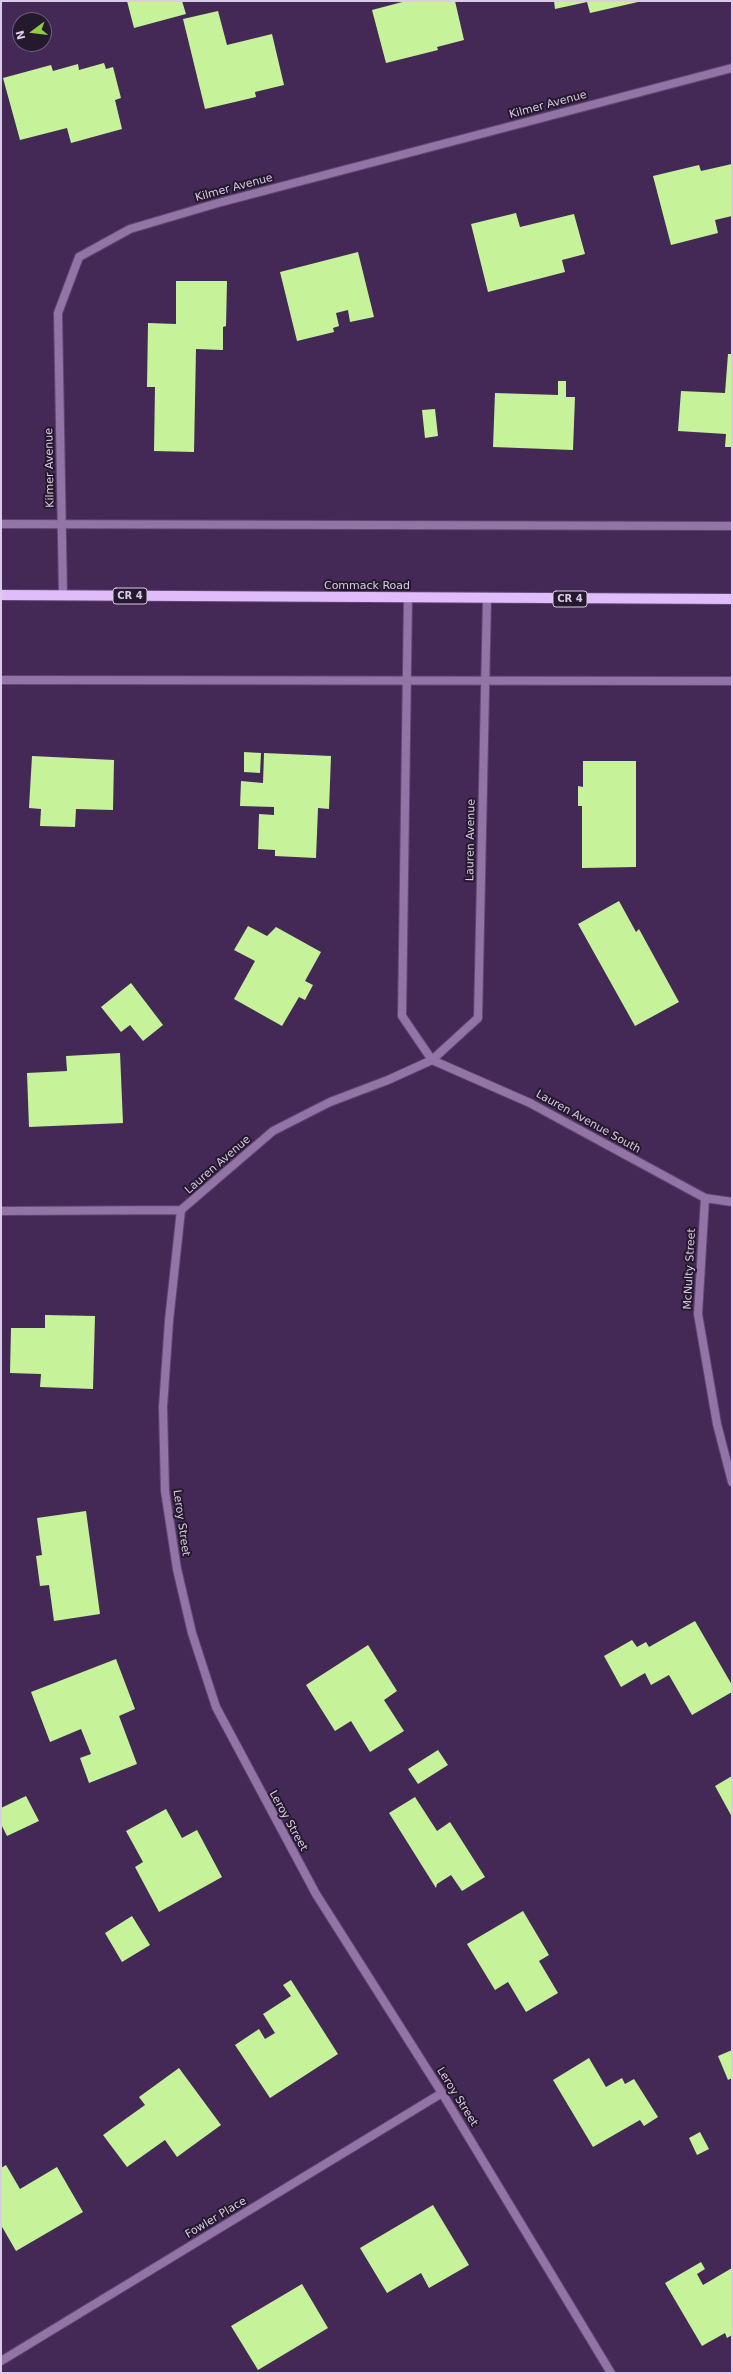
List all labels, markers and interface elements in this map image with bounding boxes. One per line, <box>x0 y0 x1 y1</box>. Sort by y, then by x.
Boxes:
north arrow <box>12 12 52 52</box>
text: N <box>13 29 28 41</box>
street label: Kilmer Avenue <box>508 88 588 122</box>
street label: Kilmer Avenue <box>194 171 274 205</box>
street label: Kilmer Avenue <box>43 428 57 508</box>
street label: Commack Road <box>324 579 410 593</box>
road number: CR 4 <box>113 588 147 604</box>
road number: CR 4 <box>553 591 587 607</box>
street label: Lauren Avenue <box>464 799 478 881</box>
street label: Lauren Avenue South <box>533 1088 643 1156</box>
street label: Lauren Avenue <box>183 1133 253 1197</box>
street label: McNulty Street <box>681 1228 699 1310</box>
street label: Leroy Street <box>170 1489 192 1557</box>
street label: Leroy Street <box>266 1788 310 1854</box>
street label: Leroy Street <box>434 2065 480 2129</box>
street label: Fowler Place <box>183 2195 249 2241</box>

